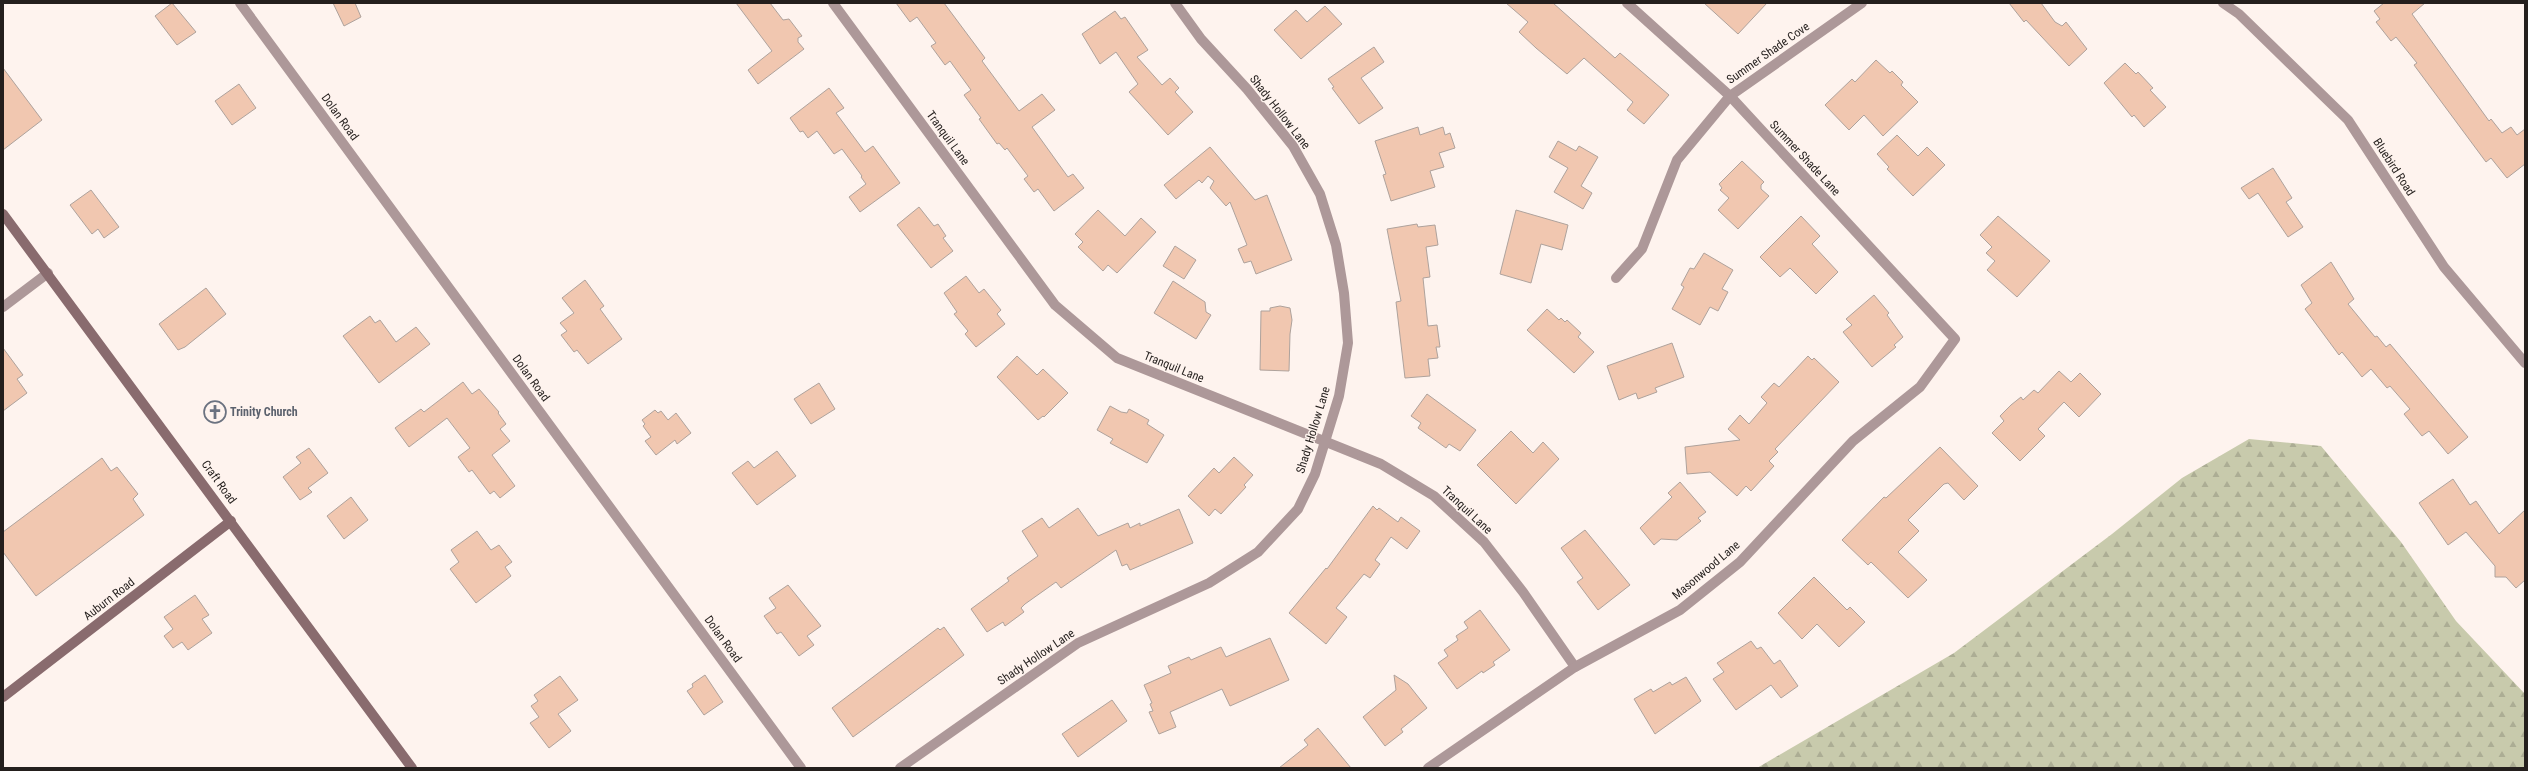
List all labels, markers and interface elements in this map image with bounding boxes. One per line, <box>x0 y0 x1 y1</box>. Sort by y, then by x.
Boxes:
street label: Summer Shade Cove <box>1724 19 1812 87</box>
street label: Shady Hollow Lane <box>1247 72 1313 152</box>
street label: Dolan Road <box>318 91 362 143</box>
street label: Tranquil Lane <box>924 108 973 168</box>
street label: Summer Shade Lane <box>1767 118 1843 199</box>
street label: Bluebird Road <box>2370 136 2418 198</box>
street label: Tranquil Lane <box>1142 349 1207 386</box>
street label: Dolan Road <box>509 352 553 404</box>
street label: Shady Hollow Lane <box>1293 385 1333 475</box>
church icon: Trinity Church <box>202 399 228 425</box>
place label: Trinity Church <box>230 405 298 419</box>
street label: Craft Road <box>199 458 239 506</box>
street label: Tranquil Lane <box>1439 483 1495 537</box>
street label: Masonwood Lane <box>1669 538 1743 602</box>
street label: Auburn Road <box>81 575 137 623</box>
street label: Dolan Road <box>701 613 745 665</box>
street label: Shady Hollow Lane <box>995 626 1077 688</box>

